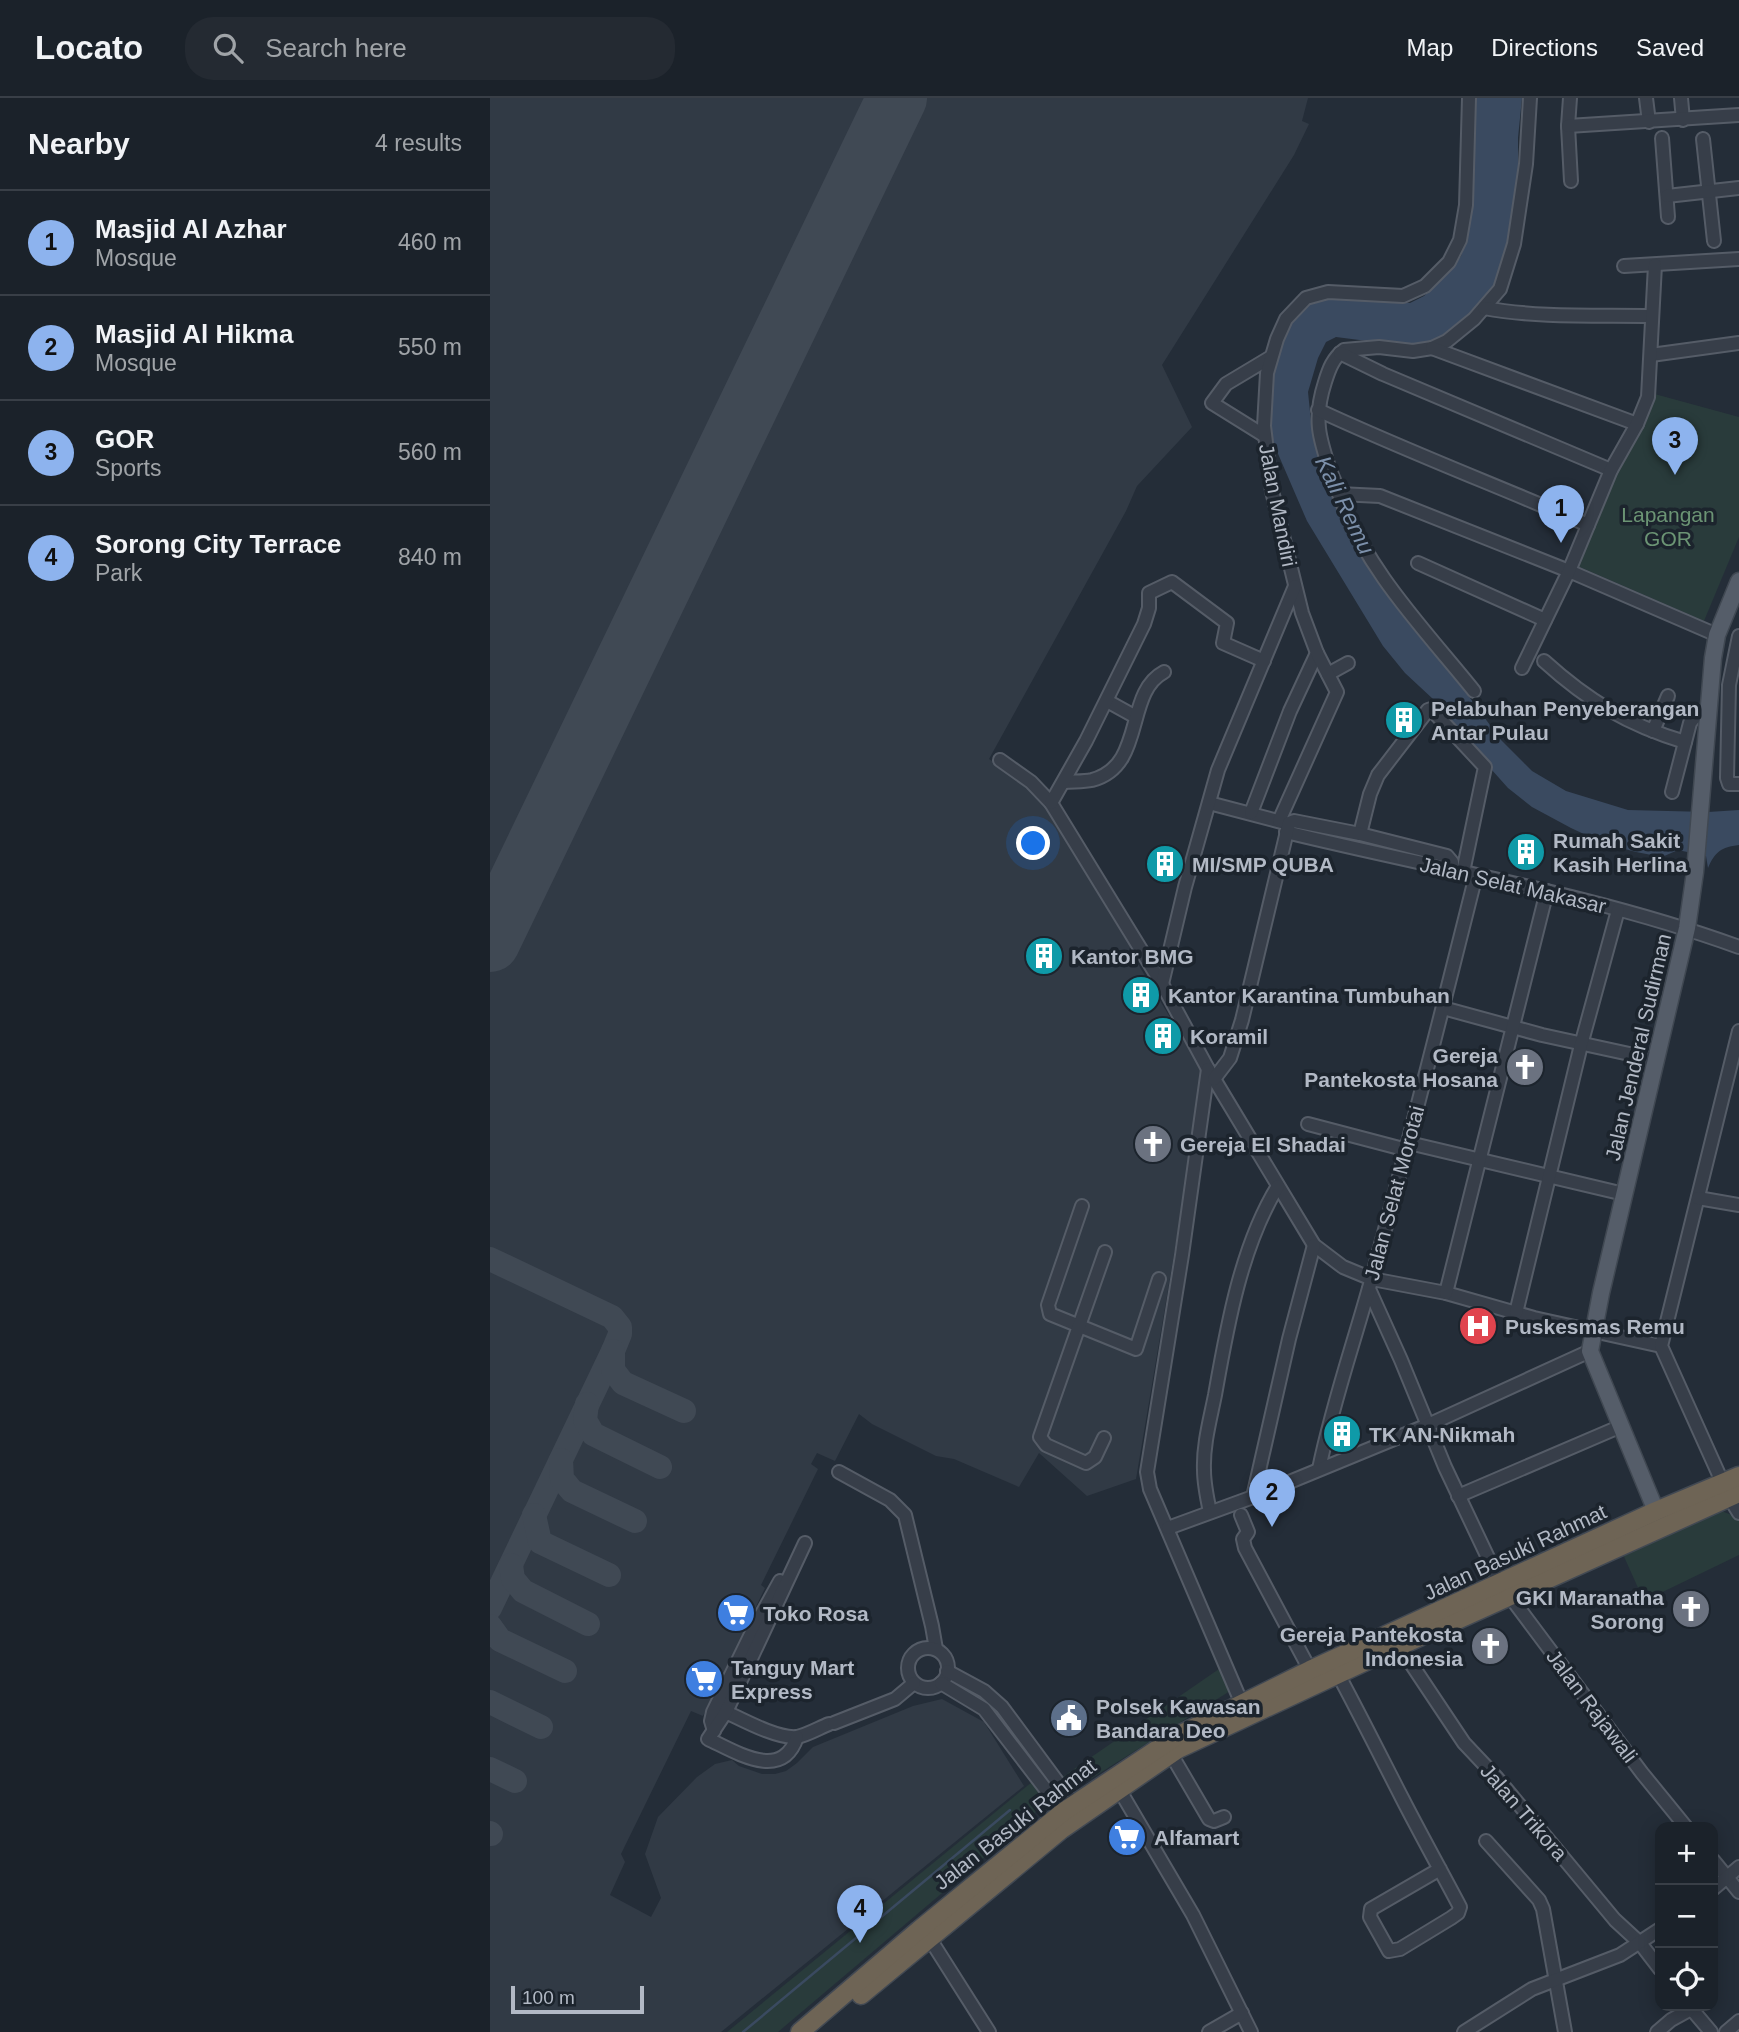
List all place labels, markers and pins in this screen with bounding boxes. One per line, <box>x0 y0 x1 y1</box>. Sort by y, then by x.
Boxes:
pin: 3 <box>1652 417 1698 475</box>
pin: 1 <box>1538 485 1584 543</box>
place label: Pelabuhan Penyeberangan Antar Pulau <box>1431 697 1699 744</box>
building icon: Pelabuhan Penyeberangan Antar Pulau <box>1383 699 1425 741</box>
place label: Rumah Sakit Kasih Herlina <box>1553 829 1688 876</box>
building icon: Rumah Sakit Kasih Herlina <box>1505 831 1547 873</box>
building icon: MI/SMP QUBA <box>1144 843 1186 885</box>
place label: MI/SMP QUBA <box>1192 853 1334 876</box>
building icon: Kantor BMG <box>1023 935 1065 977</box>
place label: Kantor BMG <box>1071 945 1194 968</box>
building icon: Kantor Karantina Tumbuhan <box>1120 974 1162 1016</box>
place label: Kantor Karantina Tumbuhan <box>1168 984 1450 1007</box>
building icon: Koramil <box>1142 1015 1184 1057</box>
place label: Koramil <box>1190 1025 1268 1048</box>
place label: Gereja Pantekosta Hosana <box>1304 1044 1498 1091</box>
church icon: Gereja Pantekosta Hosana <box>1504 1046 1546 1088</box>
church icon: Gereja El Shadai <box>1132 1123 1174 1165</box>
place label: Gereja El Shadai <box>1180 1133 1346 1156</box>
hospital icon: Puskesmas Remu <box>1457 1305 1499 1347</box>
place label: Puskesmas Remu <box>1505 1315 1685 1338</box>
building icon: TK AN-Nikmah <box>1321 1413 1363 1455</box>
place label: TK AN-Nikmah <box>1369 1423 1515 1446</box>
pin: 2 <box>1249 1469 1295 1527</box>
place label: GKI Maranatha Sorong <box>1516 1586 1664 1633</box>
church icon: GKI Maranatha Sorong <box>1670 1588 1712 1630</box>
supermarket icon: Toko Rosa <box>715 1592 757 1634</box>
place label: Toko Rosa <box>763 1602 869 1625</box>
place label: Gereja Pantekosta Indonesia <box>1280 1623 1463 1670</box>
church icon: Gereja Pantekosta Indonesia <box>1469 1625 1511 1667</box>
place label: Tanguy Mart Express <box>731 1656 854 1703</box>
supermarket icon: Tanguy Mart Express <box>683 1658 725 1700</box>
place label: Polsek Kawasan Bandara Deo <box>1096 1695 1261 1742</box>
public building icon: Polsek Kawasan Bandara Deo <box>1048 1697 1090 1739</box>
supermarket icon: Alfamart <box>1106 1816 1148 1858</box>
place label: Alfamart <box>1154 1826 1239 1849</box>
pin: 4 <box>837 1885 883 1943</box>

